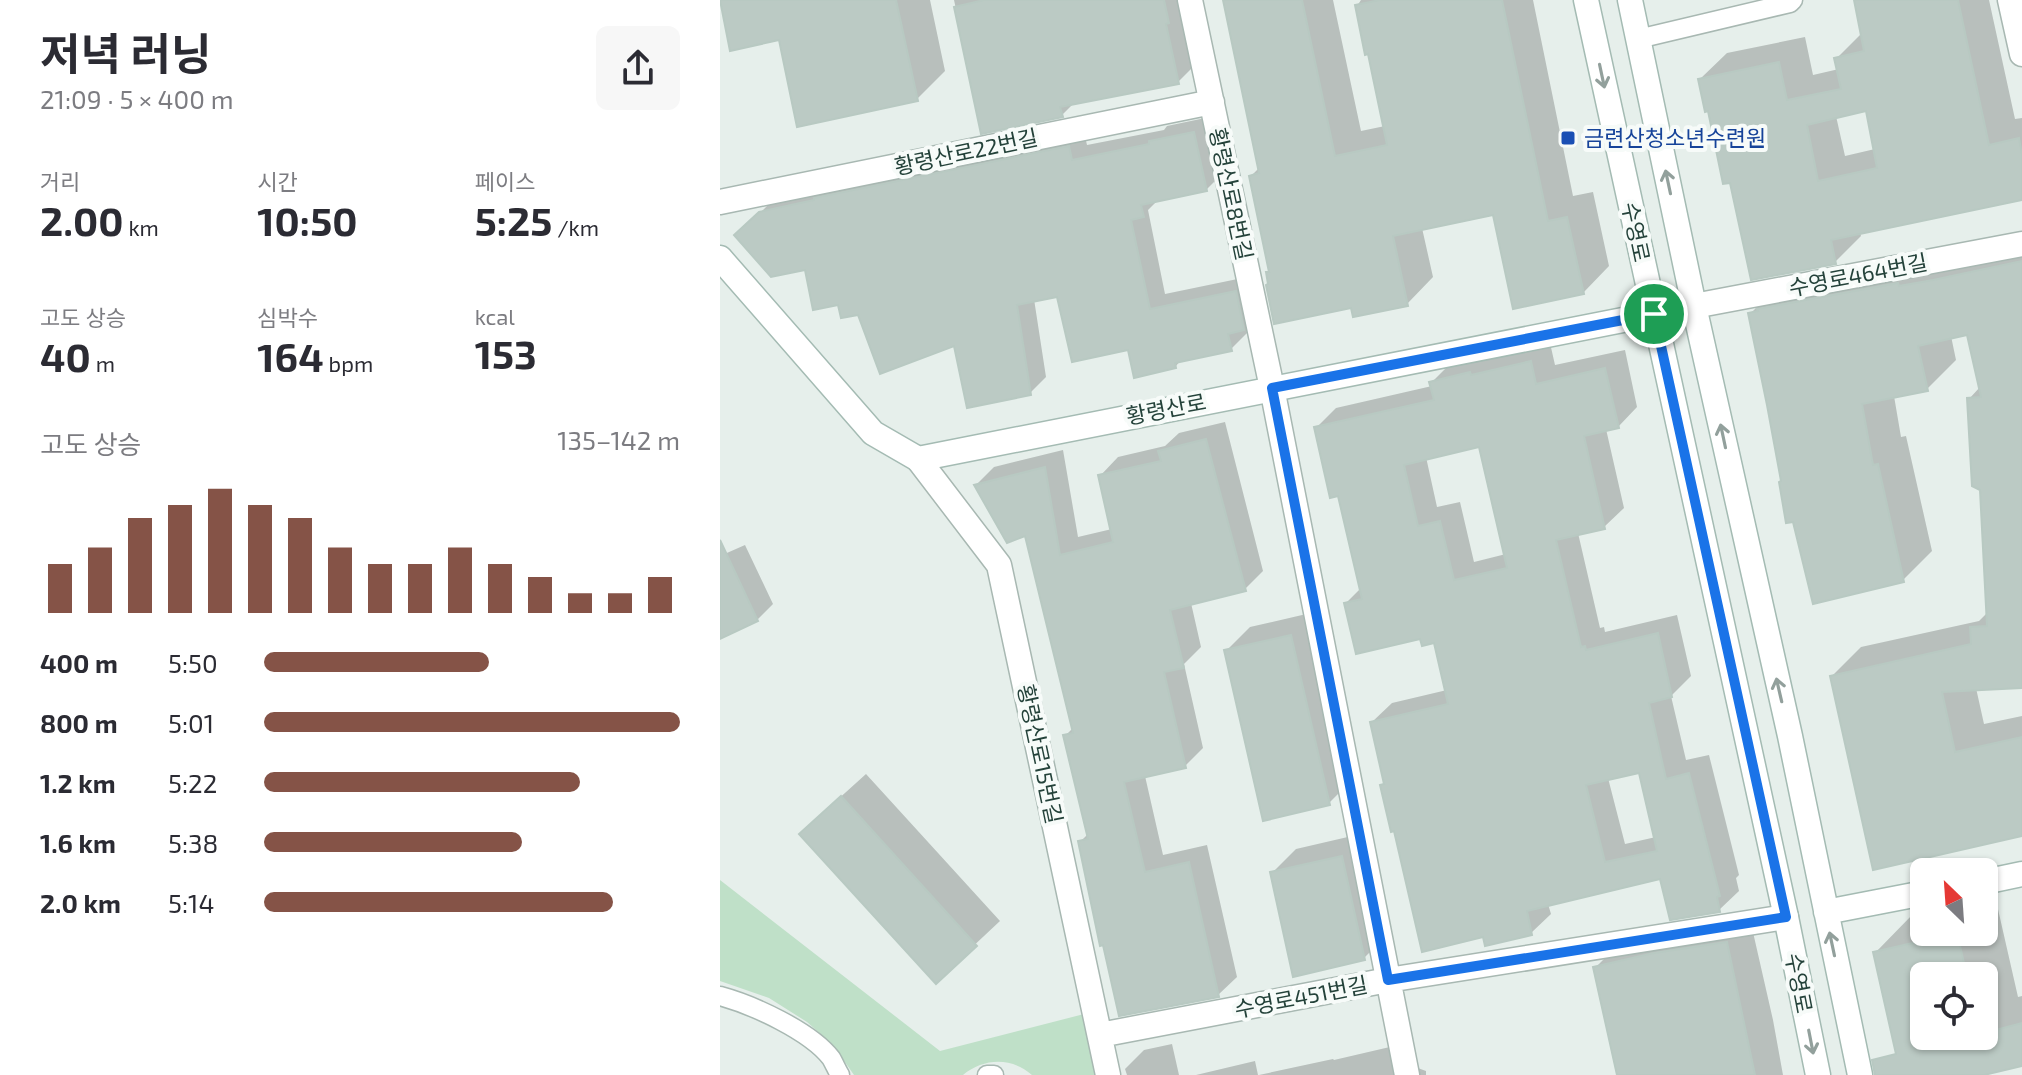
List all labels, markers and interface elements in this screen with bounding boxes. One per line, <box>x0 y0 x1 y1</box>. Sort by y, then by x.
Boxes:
text: 저녁 러닝 <box>40 26 211 79</box>
button: share <box>596 26 680 110</box>
one-way arrow <box>1595 63 1610 89</box>
text: 21:09 · 5 × 400 m <box>40 83 233 114</box>
street label: 황령산로22번길 <box>892 123 1040 179</box>
place label: 금련산청소년수련원 <box>1584 124 1766 150</box>
street label: 황령산로8번길 <box>1205 125 1259 262</box>
marker: 금련산청소년수련원 <box>1559 129 1577 147</box>
text: 거리 <box>40 168 80 194</box>
text: 시간 <box>257 168 298 194</box>
text: 페이스 <box>475 168 535 194</box>
one-way arrow <box>1660 169 1675 195</box>
text: 2.00 <box>40 196 123 244</box>
text: 10:50 <box>257 196 357 244</box>
text: 5:25 <box>475 196 552 244</box>
street label: 수영로 <box>1618 199 1656 264</box>
text: km <box>123 214 159 240</box>
text: /km <box>552 214 599 240</box>
street label: 수영로464번길 <box>1786 248 1929 300</box>
pin <box>1620 280 1688 348</box>
icon: arrive <box>1632 292 1676 336</box>
text: kcal <box>475 303 515 329</box>
text: 고도 상승 <box>40 304 126 330</box>
text: 심박수 <box>257 304 318 330</box>
text: 153 <box>475 329 537 377</box>
text: 40 <box>40 332 91 380</box>
text: 164 <box>257 332 324 380</box>
text: m <box>91 350 115 376</box>
text: bpm <box>324 350 373 376</box>
street label: 황령산로 <box>1124 388 1208 429</box>
one-way arrow <box>1715 423 1730 449</box>
text: 135–142 m <box>557 424 680 455</box>
text: 고도 상승 <box>40 428 141 459</box>
text: 400 m <box>40 647 118 678</box>
text: 5:50 <box>168 647 218 678</box>
one-way arrow <box>1771 677 1786 703</box>
street label: 황령산로15번길 <box>1014 682 1068 826</box>
text: 800 m <box>40 707 118 738</box>
text: 5:01 <box>168 707 214 738</box>
text: 1.2 km <box>40 767 116 798</box>
text: 5:22 <box>168 767 217 798</box>
text: 1.6 km <box>40 827 116 858</box>
text: 5:38 <box>168 827 218 858</box>
north arrow <box>1910 858 1998 946</box>
map controls <box>1910 858 1998 1050</box>
text: 2.0 km <box>40 887 121 918</box>
text: 5:14 <box>168 887 214 918</box>
one-way arrow <box>1824 932 1839 957</box>
street label: 수영로 <box>1781 951 1819 1015</box>
button: locate <box>1910 962 1998 1050</box>
street label: 수영로451번길 <box>1232 970 1370 1022</box>
one-way arrow <box>1804 1029 1819 1054</box>

